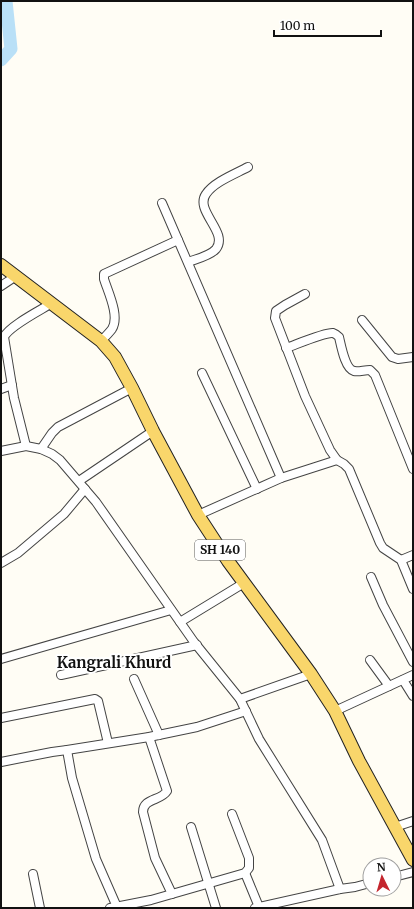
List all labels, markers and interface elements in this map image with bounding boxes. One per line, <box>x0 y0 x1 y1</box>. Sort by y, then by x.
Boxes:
scale bar <box>274 12 381 38</box>
text: 100 m <box>280 18 315 33</box>
road number: SH 140 <box>195 540 245 560</box>
district label: Kangrali Khurd <box>57 653 171 672</box>
north arrow <box>362 857 402 897</box>
text: N <box>376 860 386 874</box>

